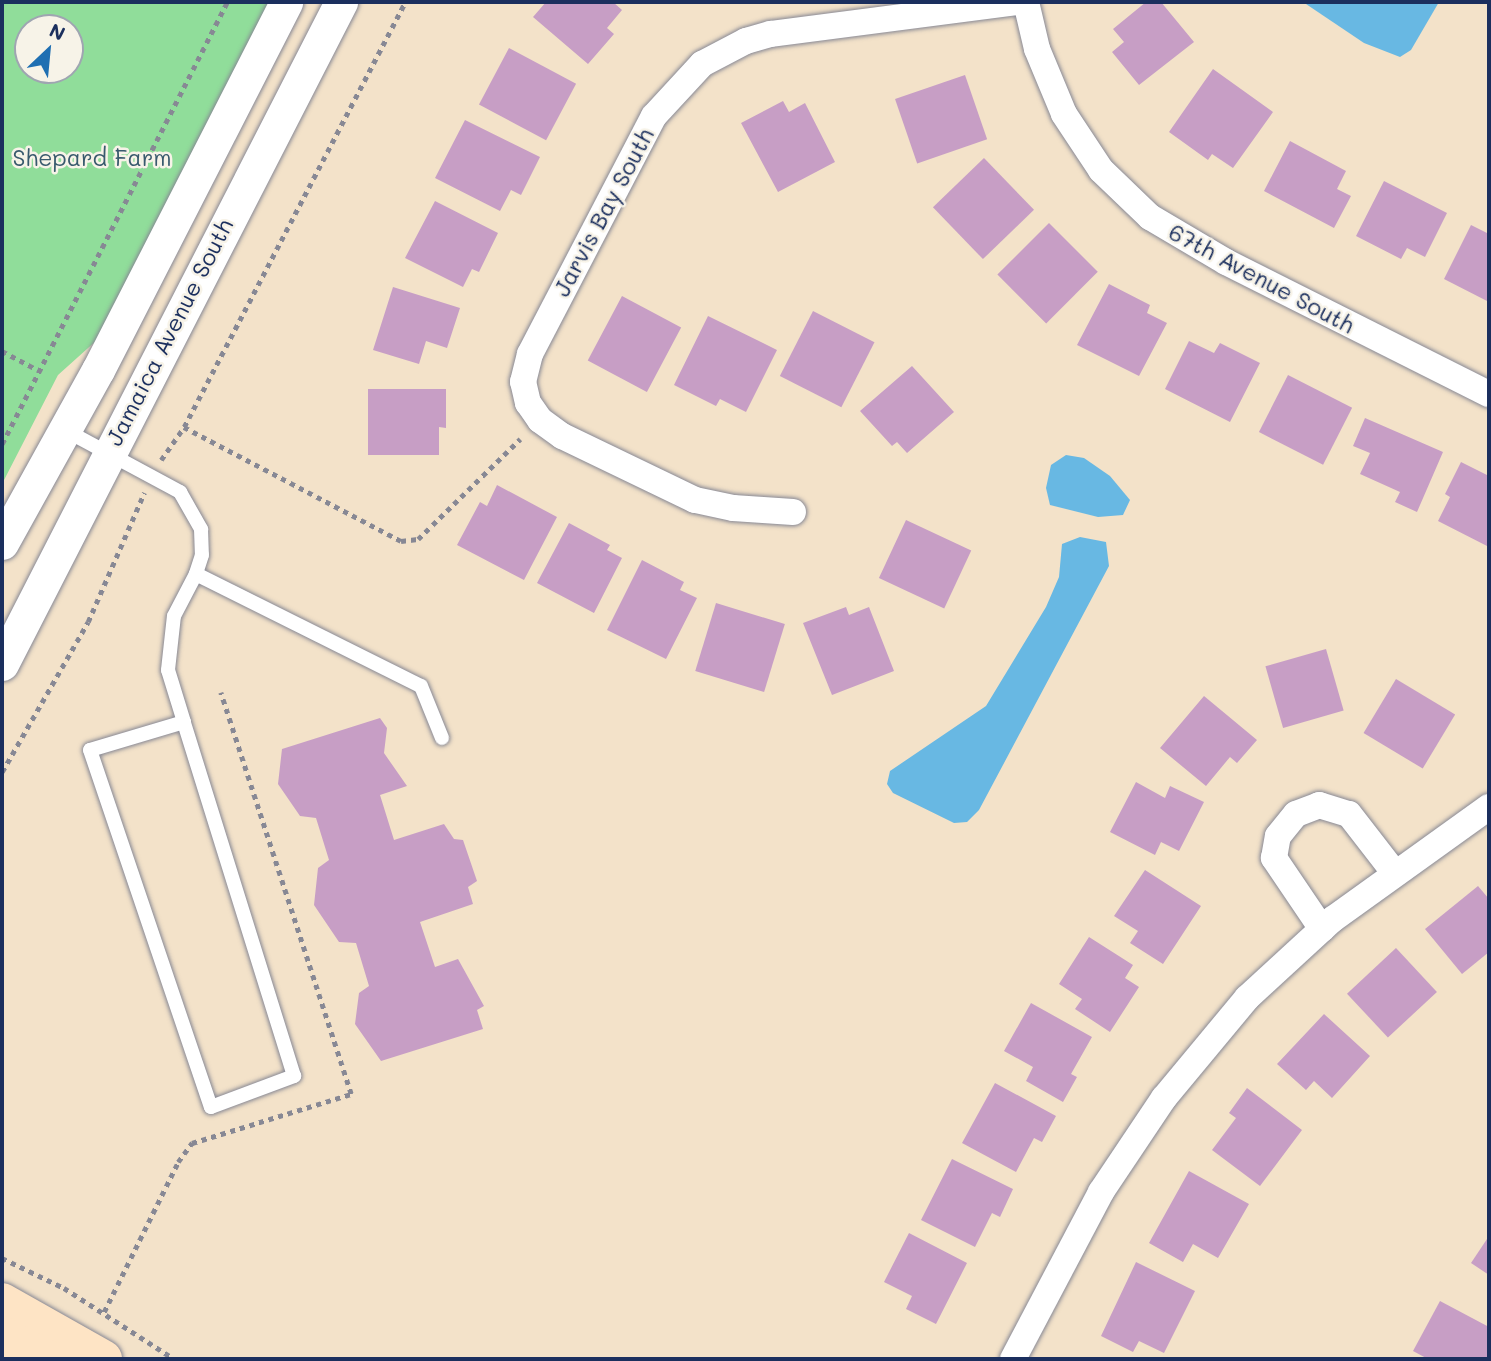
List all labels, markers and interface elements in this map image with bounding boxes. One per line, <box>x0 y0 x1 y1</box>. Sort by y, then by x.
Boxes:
north arrow <box>14 14 84 84</box>
text: N <box>46 17 70 46</box>
street label: Jarvis Bay South <box>547 123 659 301</box>
park label: Shepard Farm <box>12 143 172 171</box>
street label: Jamaica Avenue South <box>100 214 238 450</box>
street label: 67th Avenue South <box>1164 217 1360 339</box>

